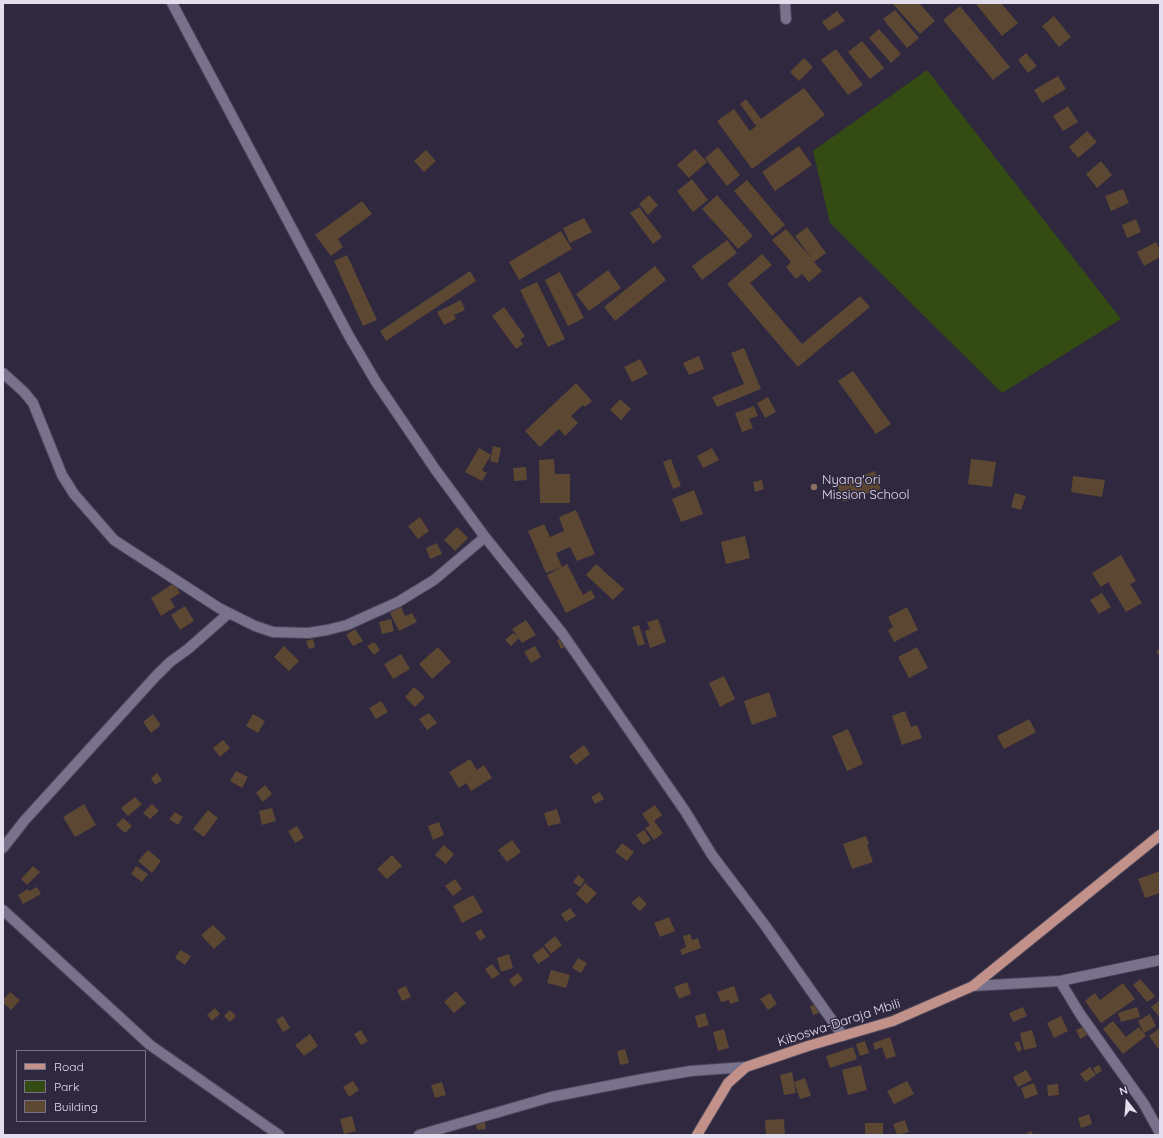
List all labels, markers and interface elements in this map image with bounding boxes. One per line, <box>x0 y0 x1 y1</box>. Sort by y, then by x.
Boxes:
place label: Nyang'ori Mission School <box>822 472 910 503</box>
marker: Nyang'ori Mission School <box>809 482 819 492</box>
street label: Kiboswa-Daraja Mbili <box>776 996 902 1050</box>
legend <box>16 1050 146 1122</box>
text: Road <box>54 1059 84 1074</box>
text: Park <box>54 1079 79 1094</box>
north arrow <box>1107 1082 1147 1122</box>
text: N <box>1118 1083 1129 1098</box>
text: Building <box>54 1099 98 1114</box>

